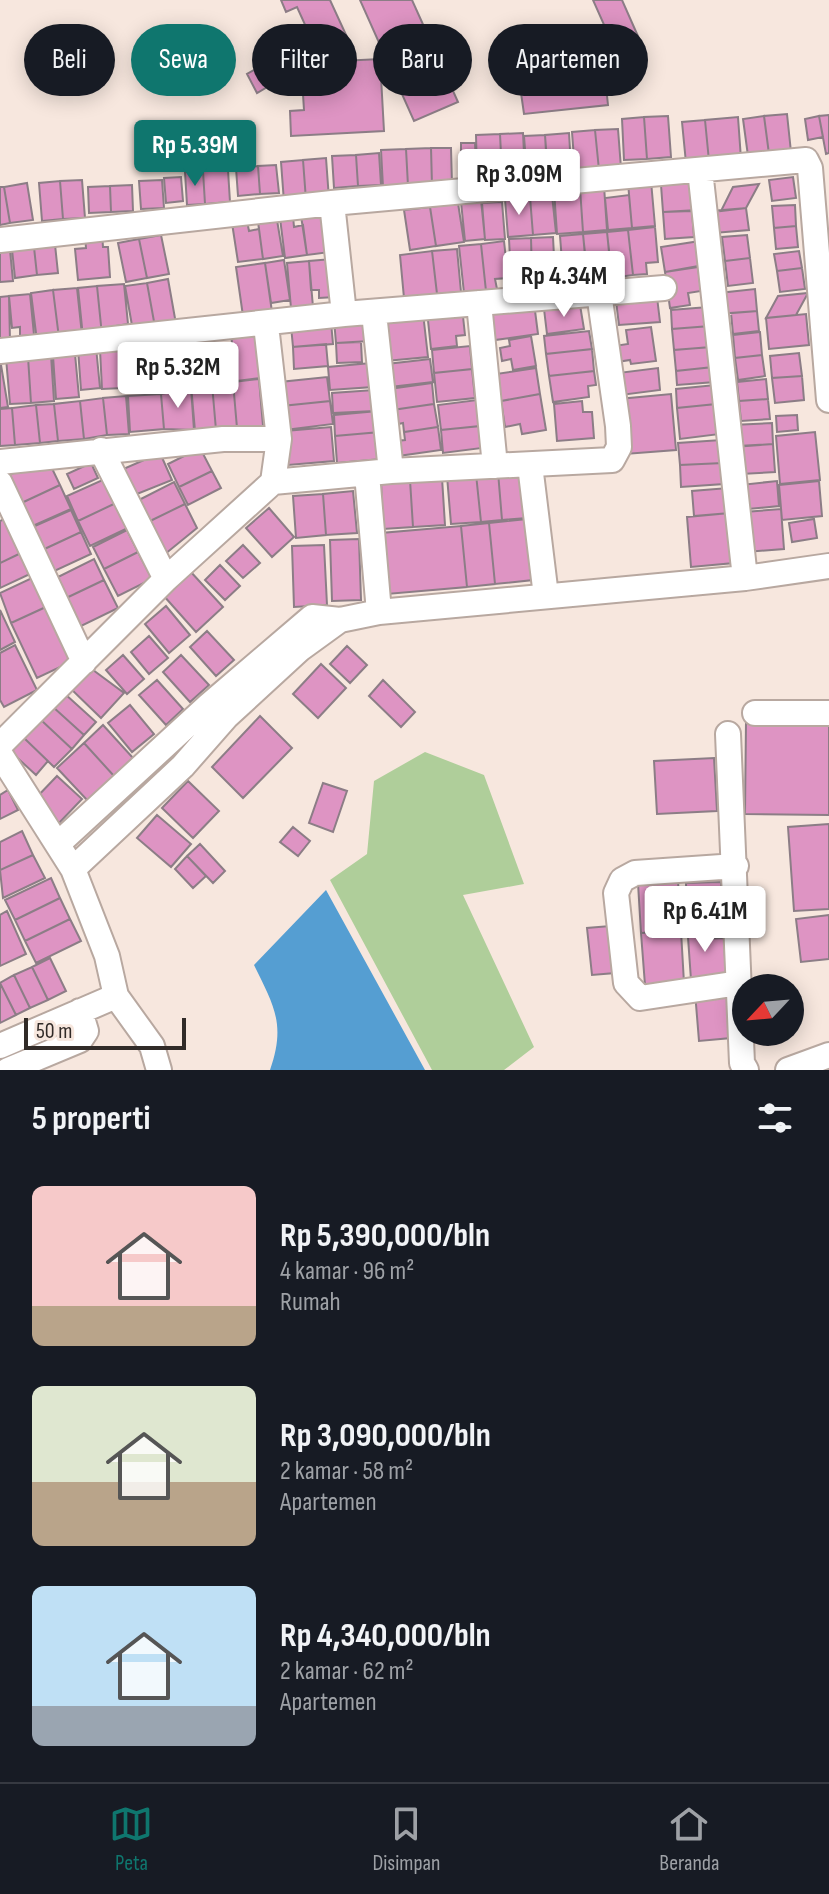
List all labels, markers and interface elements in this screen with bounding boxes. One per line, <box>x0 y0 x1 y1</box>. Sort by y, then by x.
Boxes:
chip: Beli <box>24 24 115 96</box>
chip: Sewa <box>131 24 236 96</box>
chip: Filter <box>252 24 357 96</box>
chip: Baru <box>373 24 472 96</box>
chip: Apartemen <box>488 24 648 96</box>
pin: Rp 5.39M <box>112 120 278 188</box>
text: Rp 5.39M <box>152 130 238 161</box>
pin: Rp 3.09M <box>436 149 602 217</box>
text: Rp 3.09M <box>476 159 562 190</box>
pin: Rp 4.34M <box>481 251 647 319</box>
text: Rp 4.34M <box>521 261 607 292</box>
pin: Rp 5.32M <box>95 342 261 410</box>
text: Rp 5.32M <box>136 352 220 383</box>
pin: Rp 6.41M <box>622 886 788 954</box>
text: Rp 6.41M <box>663 896 747 927</box>
north arrow <box>732 974 804 1046</box>
map controls <box>732 974 804 1046</box>
scale bar <box>24 1014 186 1050</box>
text: 50 m <box>36 1018 72 1045</box>
icon: filters <box>753 1096 797 1140</box>
text: 5 properti <box>32 1098 150 1139</box>
text: Rp 5,390,000/bln <box>280 1215 490 1256</box>
icon: home <box>96 1218 192 1314</box>
text: 4 kamar · 96 m² <box>280 1256 414 1287</box>
text: Rumah <box>280 1287 341 1318</box>
text: Rp 3,090,000/bln <box>280 1415 491 1456</box>
icon: home <box>96 1418 192 1514</box>
text: 2 kamar · 58 m² <box>280 1456 413 1487</box>
text: Apartemen <box>280 1487 377 1518</box>
text: Rp 4,340,000/bln <box>280 1615 491 1656</box>
icon: home <box>96 1618 192 1714</box>
text: 2 kamar · 62 m² <box>280 1656 414 1687</box>
text: Apartemen <box>280 1687 377 1718</box>
tab: Peta <box>109 1802 153 1877</box>
tab: Disimpan <box>372 1802 440 1877</box>
tab: Beranda <box>659 1802 720 1877</box>

